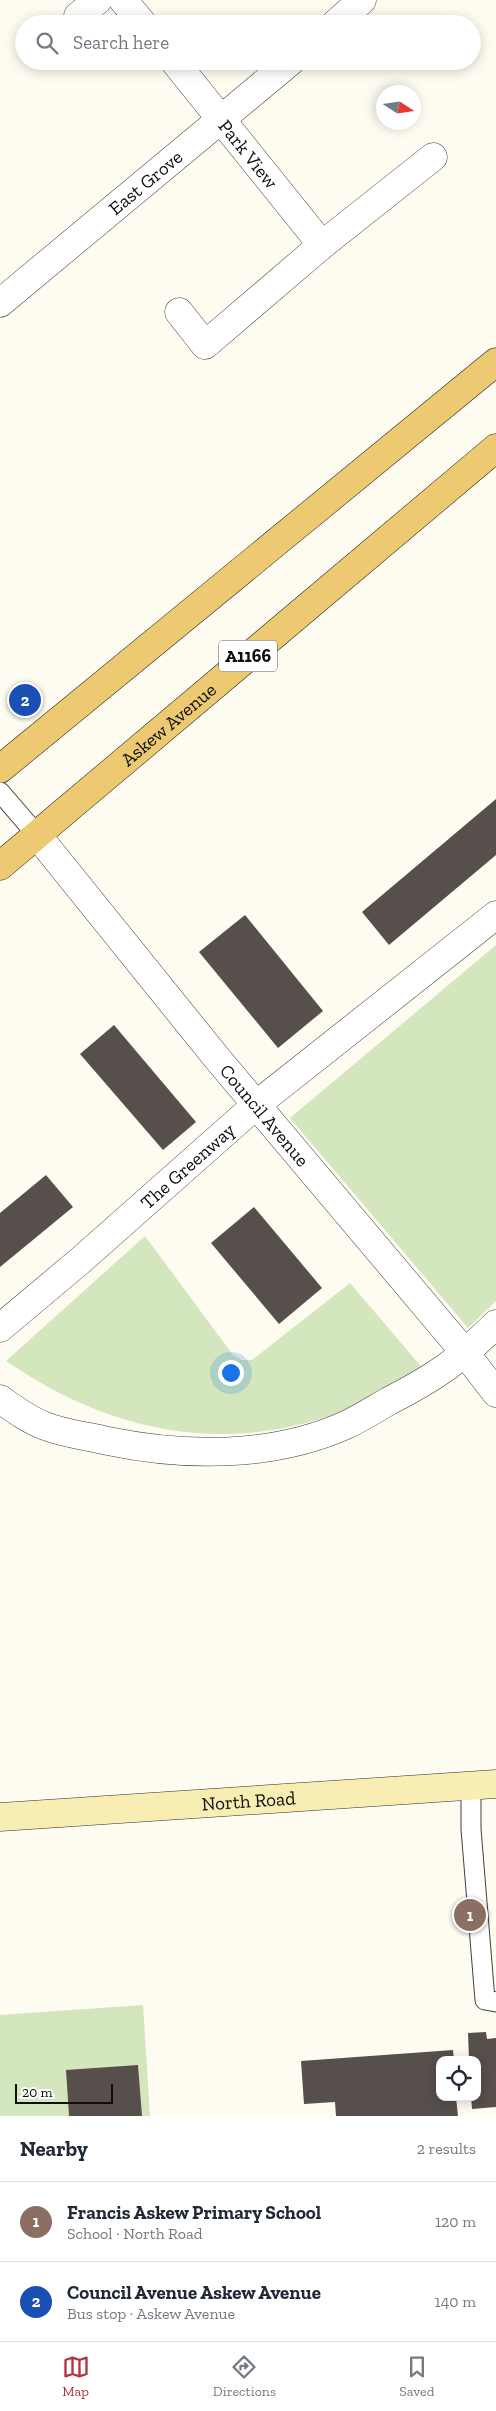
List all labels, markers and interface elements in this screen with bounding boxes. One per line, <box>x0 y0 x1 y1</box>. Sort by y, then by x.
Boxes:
search box <box>15 15 481 70</box>
icon: search <box>33 29 61 57</box>
text: Search here <box>73 31 169 54</box>
north arrow <box>376 85 421 130</box>
street label: Park View <box>214 115 283 194</box>
street label: East Grove <box>104 145 187 220</box>
road number: A1166 <box>219 640 277 671</box>
street label: Askew Avenue <box>116 678 221 771</box>
pin: 2 <box>9 681 41 719</box>
street label: Council Avenue <box>215 1059 314 1171</box>
street label: The Greenway <box>136 1118 240 1214</box>
your location <box>218 1360 244 1386</box>
street label: North Road <box>201 1786 297 1816</box>
pin: 1 <box>454 1896 486 1934</box>
map controls <box>436 2056 481 2101</box>
button: locate <box>436 2056 481 2101</box>
scale bar <box>15 2081 112 2104</box>
text: 20 m <box>22 2084 53 2101</box>
text: Nearby <box>20 2136 88 2161</box>
text: 2 results <box>417 2139 476 2158</box>
text: Francis Askew Primary School <box>67 2201 321 2224</box>
text: 1 <box>33 2212 39 2231</box>
text: 120 m <box>435 2212 476 2231</box>
text: School · North Road <box>67 2224 202 2243</box>
text: Council Avenue Askew Avenue <box>67 2281 321 2304</box>
text: 2 <box>32 2292 40 2311</box>
text: 140 m <box>435 2292 476 2311</box>
text: Bus stop · Askew Avenue <box>67 2304 235 2323</box>
tab: Map <box>62 2353 90 2400</box>
tab: Directions <box>213 2353 276 2400</box>
tab: Saved <box>399 2353 434 2400</box>

